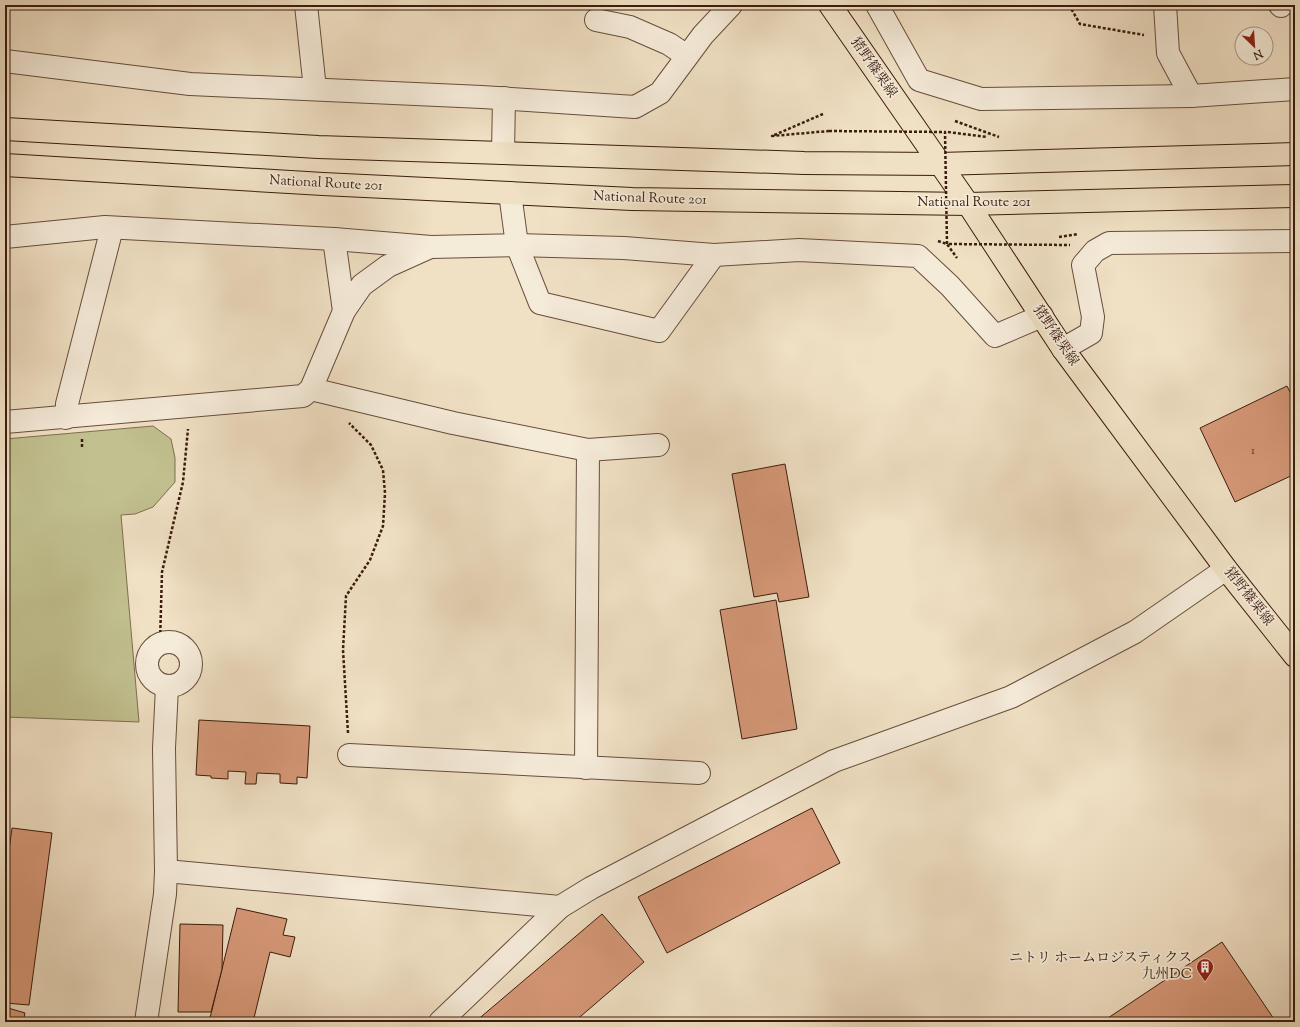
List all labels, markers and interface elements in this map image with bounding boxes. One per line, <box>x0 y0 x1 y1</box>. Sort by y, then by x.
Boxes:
north arrow <box>1234 26 1274 66</box>
street label: 猪野篠栗線 <box>845 34 901 102</box>
text: N <box>1250 45 1266 63</box>
street label: National Route 201 <box>269 171 383 197</box>
street label: National Route 201 <box>593 187 707 211</box>
street label: National Route 201 <box>917 193 1031 213</box>
street label: 猪野篠栗線 <box>1027 301 1083 371</box>
house number: 1 <box>1251 442 1255 460</box>
street label: 猪野篠栗線 <box>1219 563 1277 631</box>
place label: ニトリ ホームロジスティクス 九州DC <box>1009 949 1192 985</box>
building icon: ニトリ ホームロジスティクス 九州DC <box>1195 957 1215 982</box>

